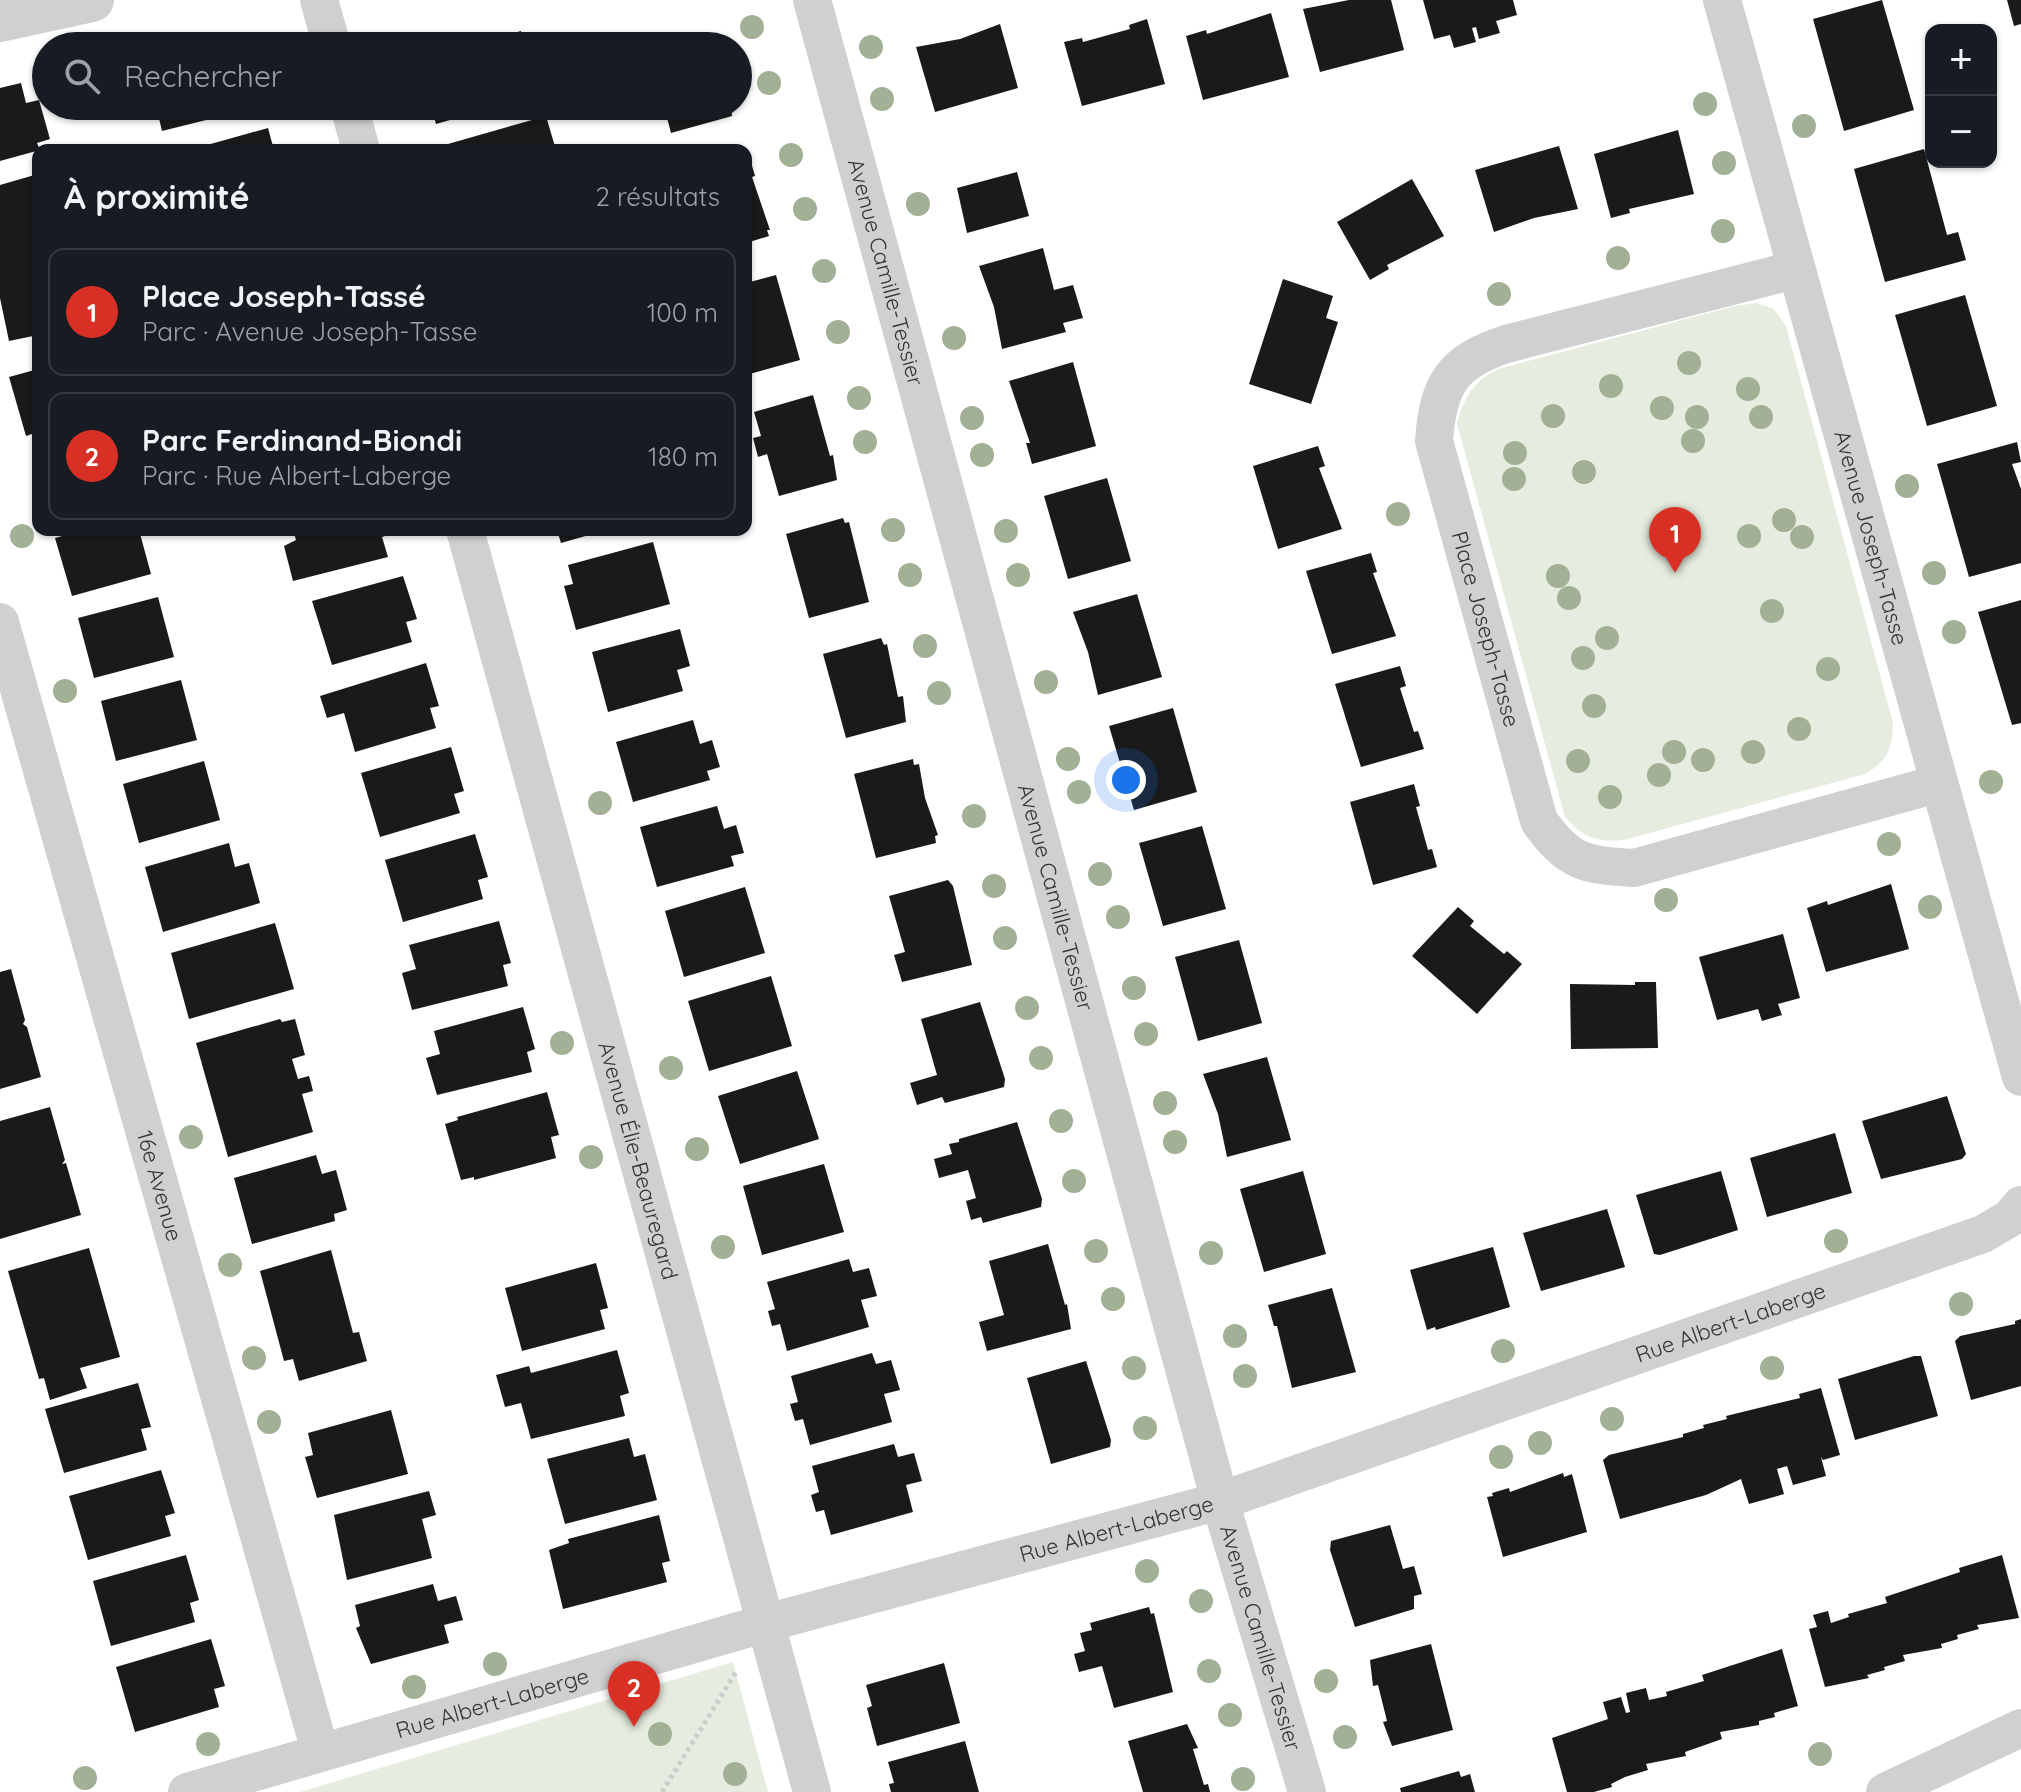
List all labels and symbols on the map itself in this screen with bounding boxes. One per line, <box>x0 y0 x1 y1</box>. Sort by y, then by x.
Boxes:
street label: Avenue Camille-Tessier <box>842 155 930 389</box>
street label: Avenue Joseph-Tasse <box>1828 427 1914 648</box>
pin: 1 <box>1649 507 1701 573</box>
street label: Place Joseph-Tasse <box>1446 528 1526 730</box>
your location <box>1106 760 1146 800</box>
street label: Avenue Camille-Tessier <box>1012 781 1100 1015</box>
street label: Avenue Élie-Beauregard <box>592 1038 684 1283</box>
street label: 16e Avenue <box>131 1127 189 1244</box>
street label: Rue Albert-Laberge <box>1631 1276 1829 1369</box>
street label: Rue Albert-Laberge <box>1016 1489 1217 1568</box>
street label: Avenue Camille-Tessier <box>1214 1521 1308 1754</box>
street label: Rue Albert-Laberge <box>392 1661 592 1744</box>
pin: 2 <box>608 1661 660 1727</box>

